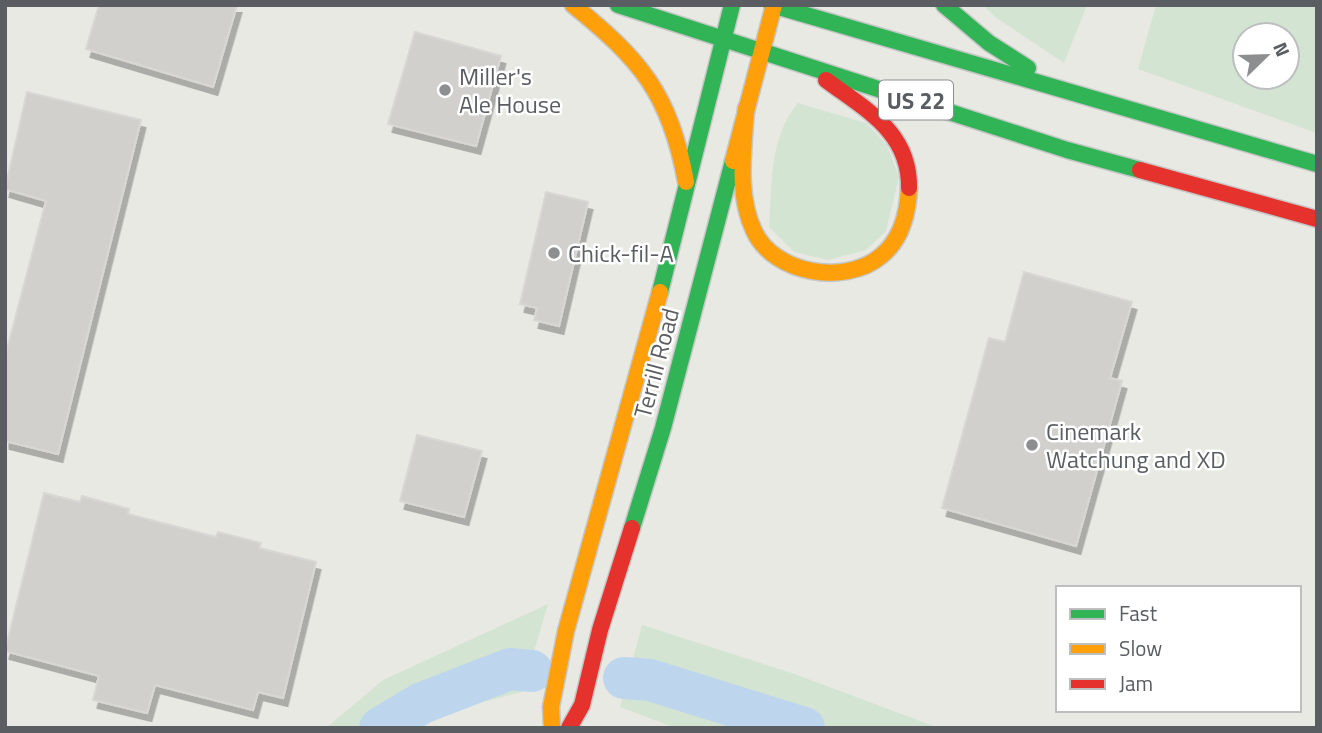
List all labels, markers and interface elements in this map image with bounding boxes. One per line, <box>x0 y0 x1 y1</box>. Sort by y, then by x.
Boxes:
north arrow <box>1231 21 1301 91</box>
text: N <box>1266 37 1298 61</box>
place label: Miller's Ale House <box>459 58 561 122</box>
road number: US 22 <box>879 80 953 120</box>
marker: Miller's Ale House <box>437 82 453 98</box>
place label: Chick-fil-A <box>568 235 674 271</box>
marker: Chick-fil-A <box>546 245 562 261</box>
street label: Terrill Road <box>624 304 688 422</box>
place label: Cinemark Watchung and XD <box>1046 413 1226 477</box>
marker: Cinemark Watchung and XD <box>1024 437 1040 453</box>
legend <box>1056 586 1301 712</box>
text: Fast <box>1119 597 1158 629</box>
text: Slow <box>1119 632 1162 664</box>
text: Jam <box>1119 667 1153 699</box>

